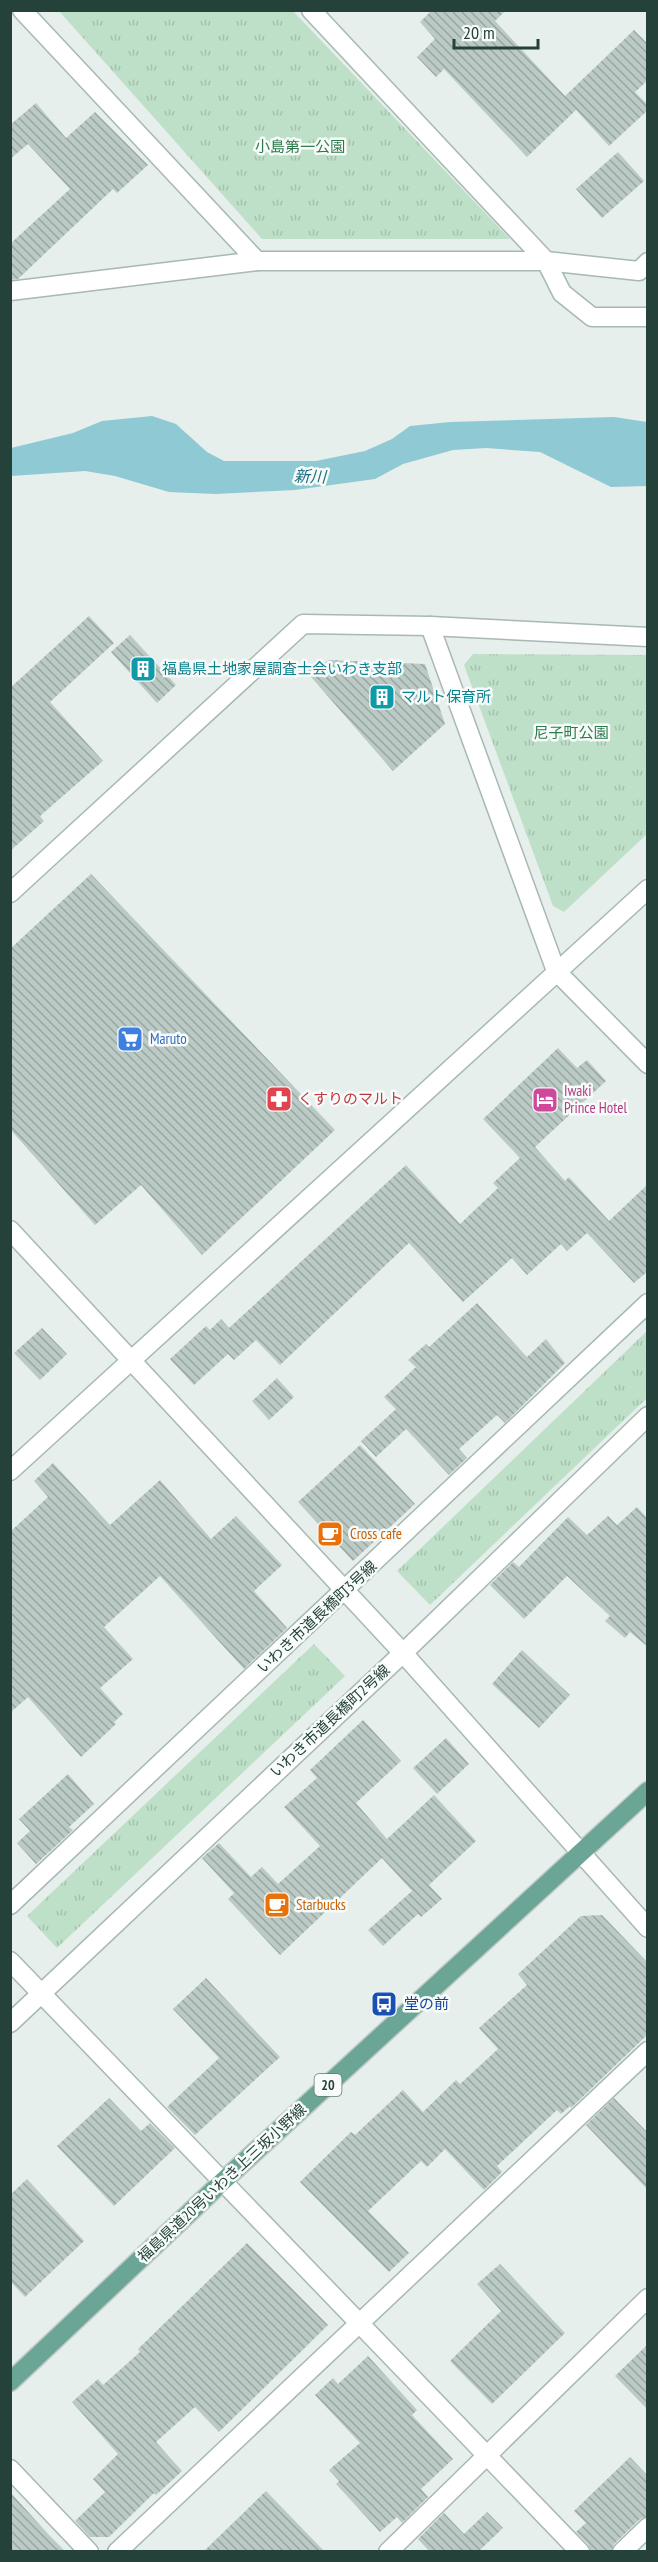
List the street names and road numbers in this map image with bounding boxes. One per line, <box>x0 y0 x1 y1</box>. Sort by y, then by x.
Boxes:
street label: いわき市道長橋町3号線 <box>253 1556 380 1677</box>
street label: いわき市道長橋町2号線 <box>266 1660 393 1781</box>
road number: 20 <box>314 2074 342 2096</box>
street label: 福島県道20号いわき上三坂小野線 <box>133 2099 310 2266</box>

